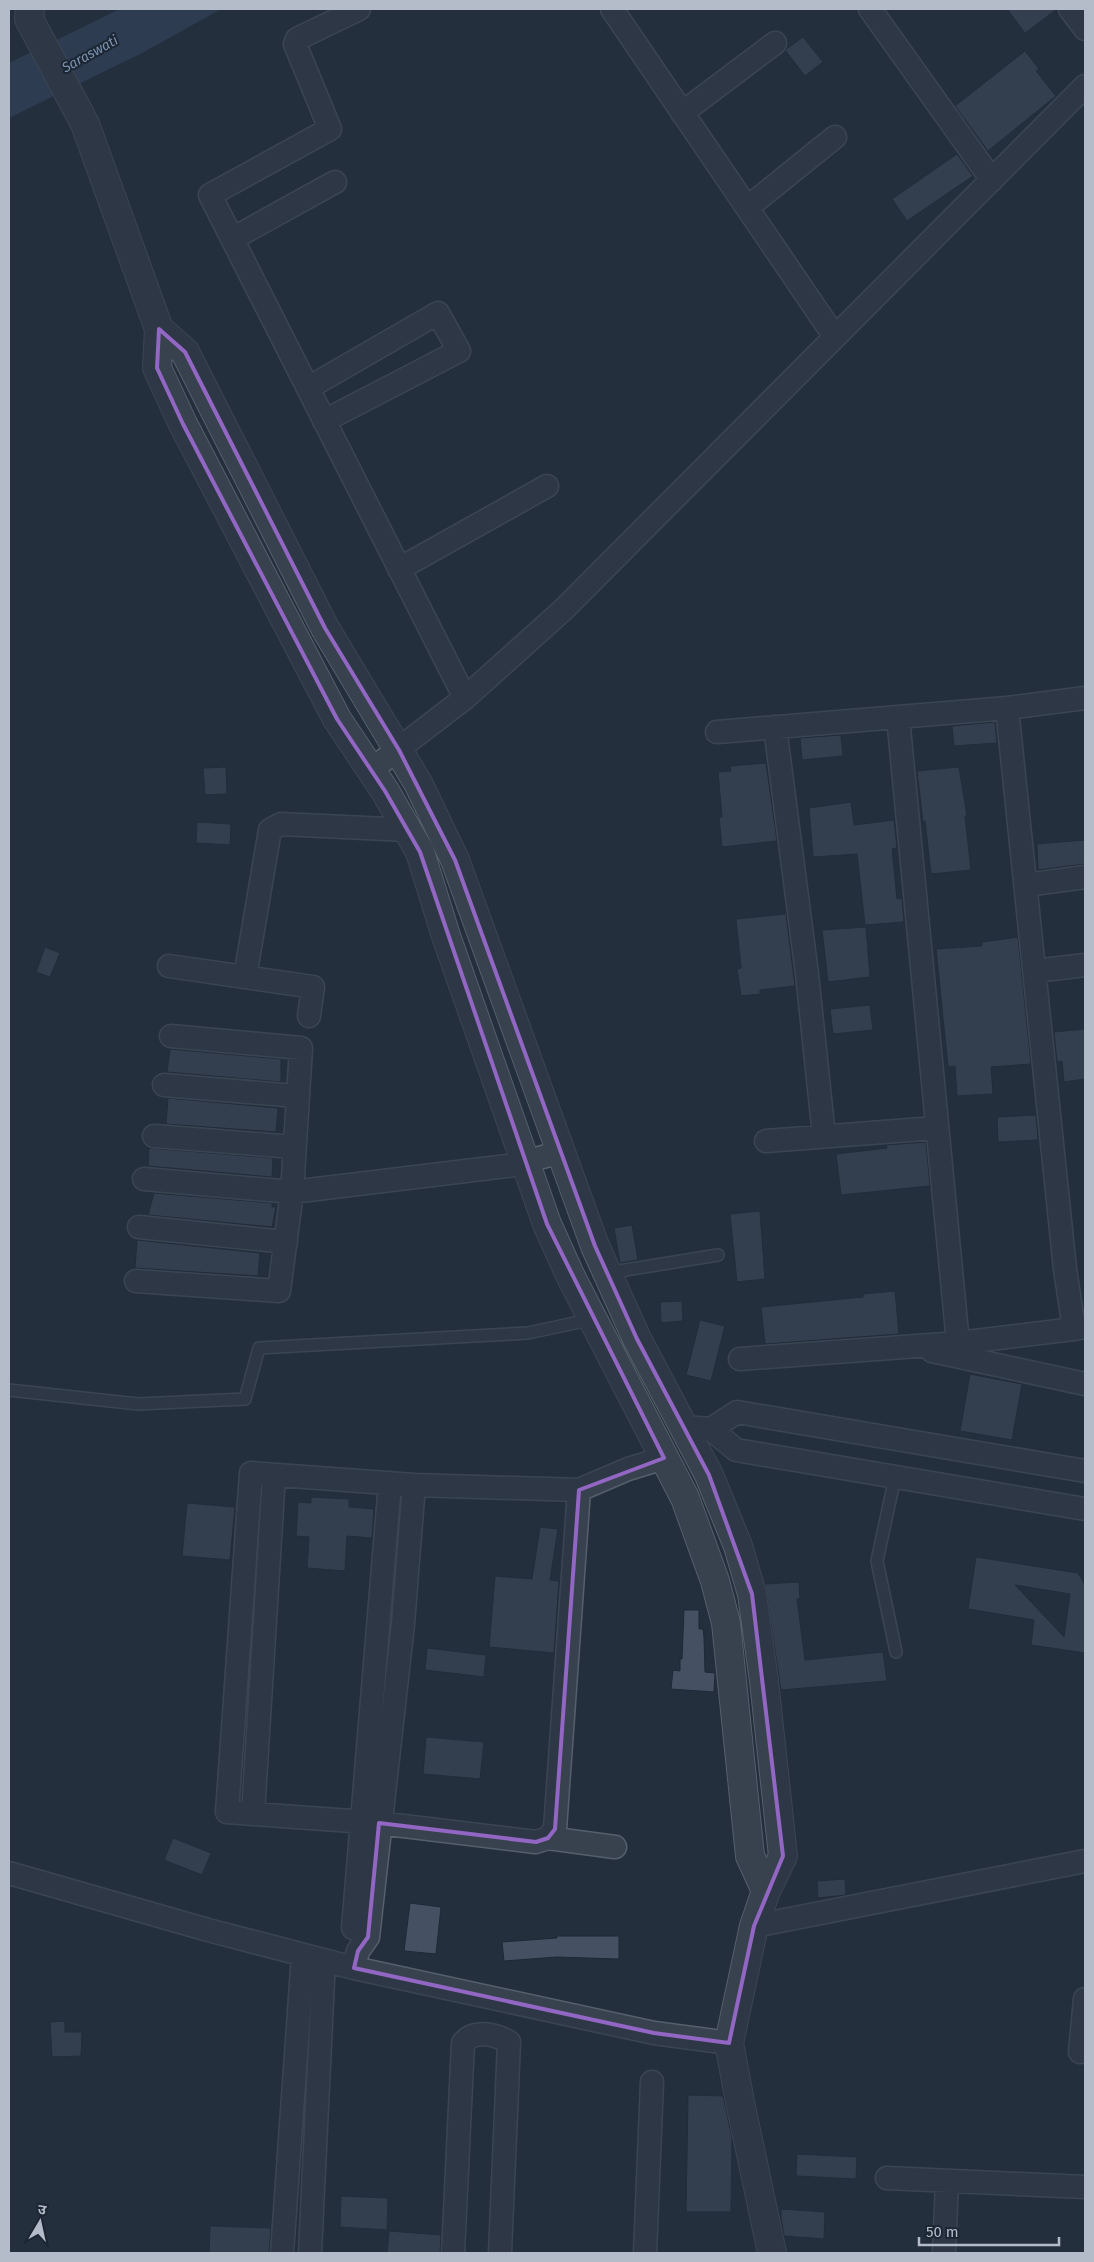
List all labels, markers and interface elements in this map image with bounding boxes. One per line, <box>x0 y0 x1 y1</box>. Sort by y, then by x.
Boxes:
water label: Saraswati <box>58 32 121 77</box>
north arrow <box>15 2197 65 2247</box>
text: उ <box>37 2201 48 2219</box>
scale bar <box>919 2214 1059 2246</box>
text: 50 m <box>926 2223 959 2241</box>

